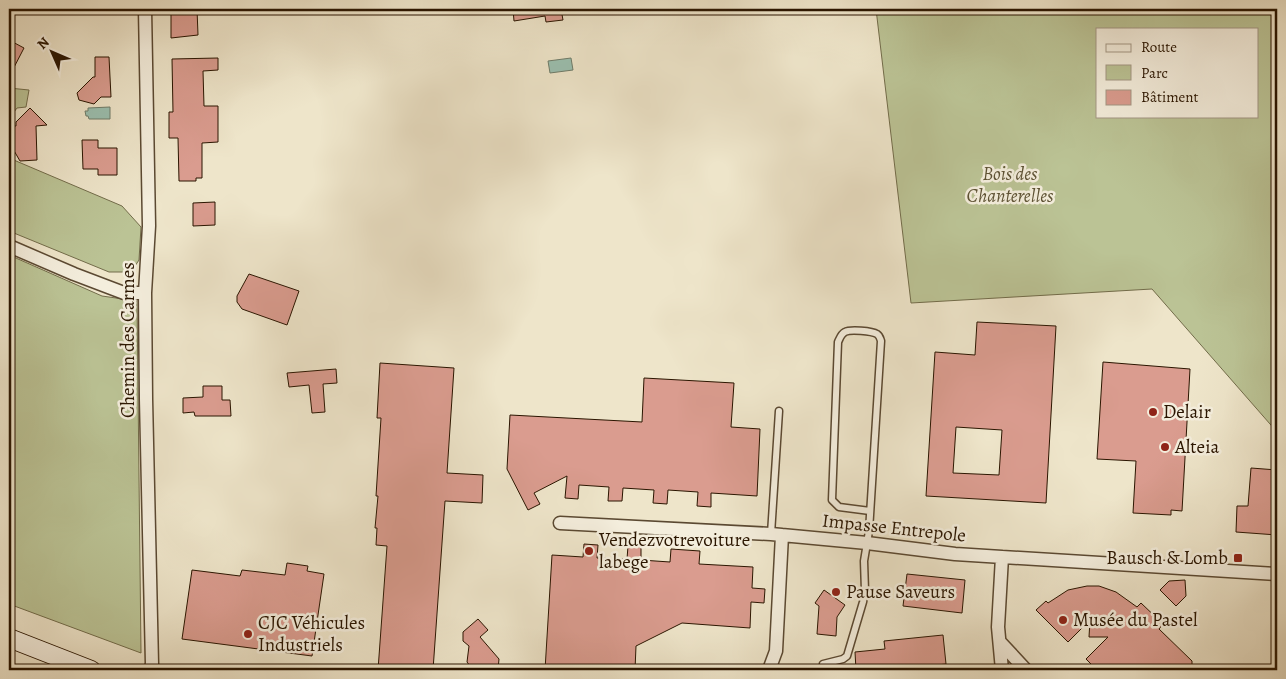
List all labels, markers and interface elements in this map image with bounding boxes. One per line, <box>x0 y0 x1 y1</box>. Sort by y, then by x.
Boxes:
north arrow <box>28 28 78 78</box>
legend <box>1096 28 1258 118</box>
text: N <box>33 33 53 53</box>
text: Route <box>1141 37 1177 57</box>
text: Parc <box>1141 63 1168 83</box>
text: Bâtiment <box>1141 87 1199 107</box>
park label: Bois des Chanterelles <box>967 161 1054 209</box>
street label: Chemin des Carmes <box>115 262 141 418</box>
place label: Delair <box>1163 399 1211 425</box>
marker: Delair <box>1147 406 1159 418</box>
place label: Alteia <box>1174 434 1219 460</box>
marker: Alteia <box>1159 441 1171 453</box>
street label: Impasse Entrepole <box>821 508 967 548</box>
place label: Vendezvotrevoiture labege <box>598 527 750 575</box>
marker: Vendezvotrevoiture labege <box>583 545 595 557</box>
place label: Bausch & Lomb <box>1106 545 1228 571</box>
marker: Bausch & Lomb <box>1232 552 1244 564</box>
place label: Pause Saveurs <box>846 579 955 605</box>
marker: Pause Saveurs <box>830 586 842 598</box>
place label: Musée du Pastel <box>1073 607 1198 633</box>
place label: CJC Véhicules Industriels <box>258 610 365 658</box>
marker: Musée du Pastel <box>1057 614 1069 626</box>
marker: CJC Véhicules Industriels <box>242 628 254 640</box>

